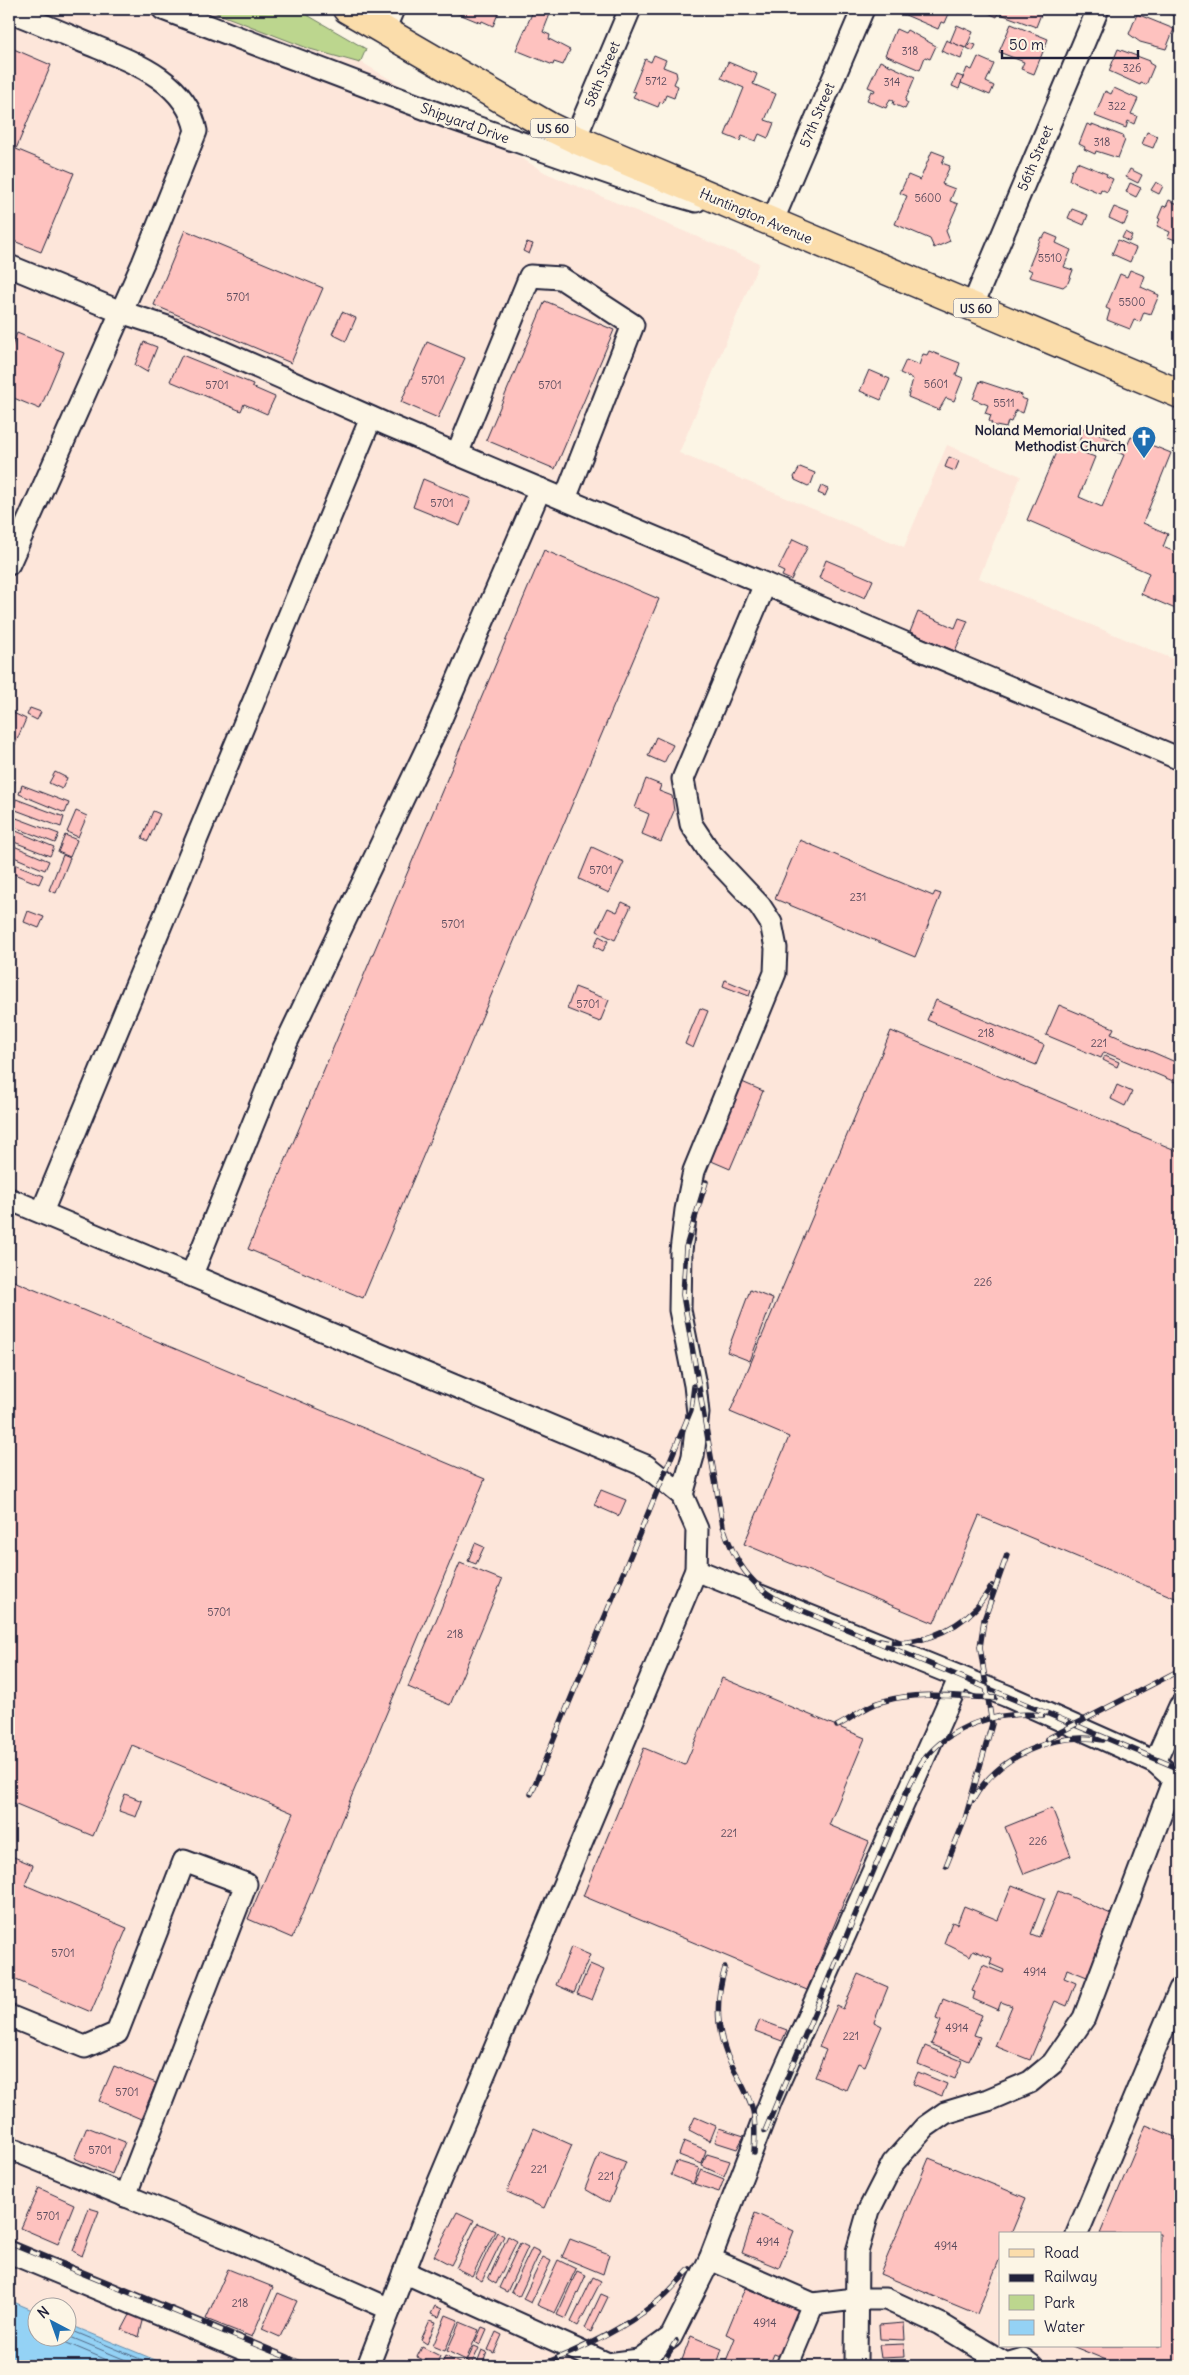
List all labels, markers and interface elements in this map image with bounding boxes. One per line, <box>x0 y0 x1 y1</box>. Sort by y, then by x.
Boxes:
scale bar <box>1002 28 1138 60</box>
text: 50 m <box>1009 35 1044 54</box>
street label: 58th Street <box>580 38 624 110</box>
house number: 318 <box>902 44 918 58</box>
house number: 326 <box>1123 61 1141 75</box>
house number: 5712 <box>645 74 667 88</box>
house number: 314 <box>884 75 900 89</box>
street label: 57th Street <box>795 80 839 150</box>
street label: Shipyard Drive <box>418 99 512 147</box>
house number: 322 <box>1108 99 1126 113</box>
road number: US 60 <box>530 119 576 138</box>
street label: 56th Street <box>1013 122 1057 194</box>
house number: 318 <box>1094 135 1110 149</box>
street label: Huntington Avenue <box>697 184 815 248</box>
house number: 5600 <box>914 191 942 205</box>
house number: 5510 <box>1038 251 1062 265</box>
house number: 5701 <box>226 290 250 304</box>
house number: 5500 <box>1118 295 1146 309</box>
road number: US 60 <box>954 298 998 318</box>
house number: 5701 <box>421 373 445 387</box>
house number: 5601 <box>924 377 948 391</box>
house number: 5701 <box>205 378 229 392</box>
house number: 5701 <box>538 378 562 392</box>
house number: 5511 <box>993 396 1015 410</box>
place label: Noland Memorial United Methodist Church <box>975 421 1127 455</box>
church icon: Noland Memorial United Methodist Church <box>1131 425 1157 459</box>
house number: 5701 <box>430 496 454 510</box>
house number: 5701 <box>589 863 613 877</box>
house number: 231 <box>850 890 866 904</box>
house number: 5701 <box>441 917 465 931</box>
house number: 5701 <box>576 997 600 1011</box>
house number: 218 <box>978 1026 994 1040</box>
house number: 221 <box>1091 1036 1107 1050</box>
house number: 226 <box>974 1275 992 1289</box>
house number: 5701 <box>207 1605 231 1619</box>
house number: 218 <box>447 1627 463 1641</box>
house number: 221 <box>721 1826 737 1840</box>
house number: 226 <box>1029 1834 1047 1848</box>
house number: 5701 <box>51 1946 75 1960</box>
house number: 4914 <box>1023 1965 1047 1979</box>
house number: 4914 <box>945 2021 969 2035</box>
house number: 221 <box>843 2029 859 2043</box>
house number: 5701 <box>115 2085 139 2099</box>
house number: 5701 <box>88 2143 112 2157</box>
house number: 221 <box>531 2162 547 2176</box>
house number: 221 <box>598 2169 614 2183</box>
house number: 5701 <box>36 2209 60 2223</box>
legend <box>999 2232 1162 2348</box>
house number: 4914 <box>756 2235 780 2249</box>
house number: 4914 <box>934 2239 958 2253</box>
text: Road <box>1044 2243 1079 2262</box>
text: Railway <box>1044 2267 1098 2286</box>
text: Park <box>1044 2293 1075 2312</box>
house number: 218 <box>232 2296 248 2310</box>
north arrow <box>28 2298 78 2348</box>
text: N <box>34 2302 53 2322</box>
house number: 4914 <box>753 2316 777 2330</box>
text: Water <box>1044 2317 1085 2336</box>

